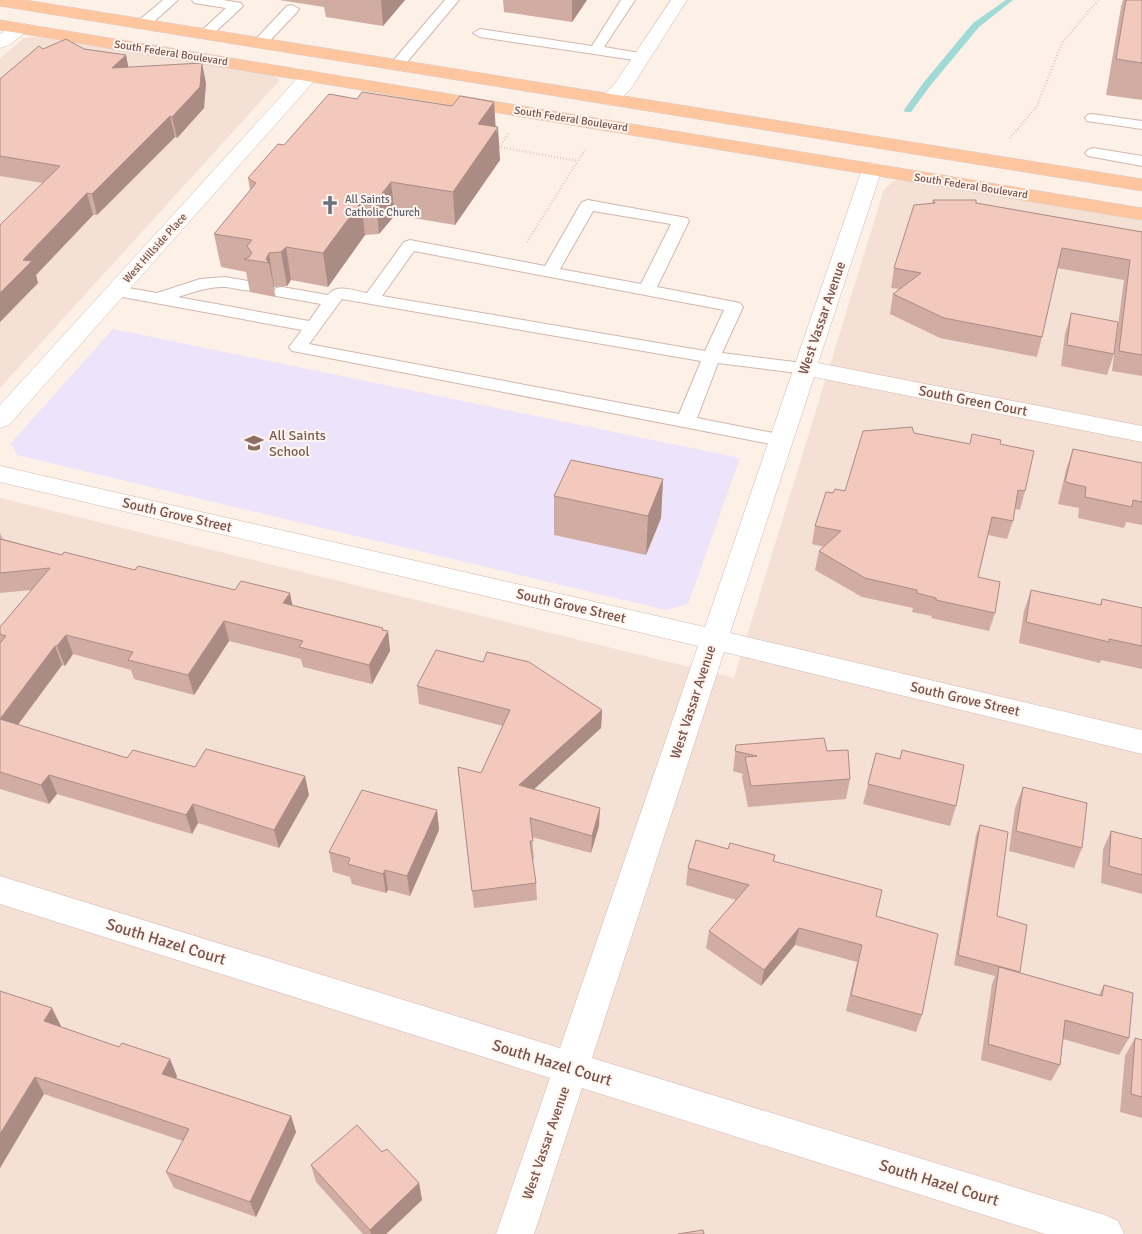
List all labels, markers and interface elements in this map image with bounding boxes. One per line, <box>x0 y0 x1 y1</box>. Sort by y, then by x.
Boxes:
street label: South Federal Boulevard <box>113 38 229 68</box>
street label: South Federal Boulevard <box>513 104 629 134</box>
street label: South Federal Boulevard <box>913 171 1029 201</box>
place label: All Saints Catholic Church <box>345 193 420 219</box>
church icon: All Saints Catholic Church <box>319 194 341 216</box>
street label: West Hillside Place <box>120 210 190 286</box>
street label: West Vassar Avenue <box>795 259 849 377</box>
street label: South Green Court <box>917 382 1029 420</box>
place label: All Saints School <box>269 427 326 460</box>
school or university icon: All Saints School <box>243 432 265 454</box>
street label: South Grove Street <box>120 494 234 536</box>
street label: South Grove Street <box>514 585 628 627</box>
street label: West Vassar Avenue <box>667 643 719 761</box>
street label: South Grove Street <box>908 678 1022 720</box>
street label: South Hazel Court <box>104 914 229 970</box>
street label: South Hazel Court <box>490 1035 615 1091</box>
street label: West Vassar Avenue <box>519 1084 573 1202</box>
street label: South Hazel Court <box>877 1155 1002 1211</box>

